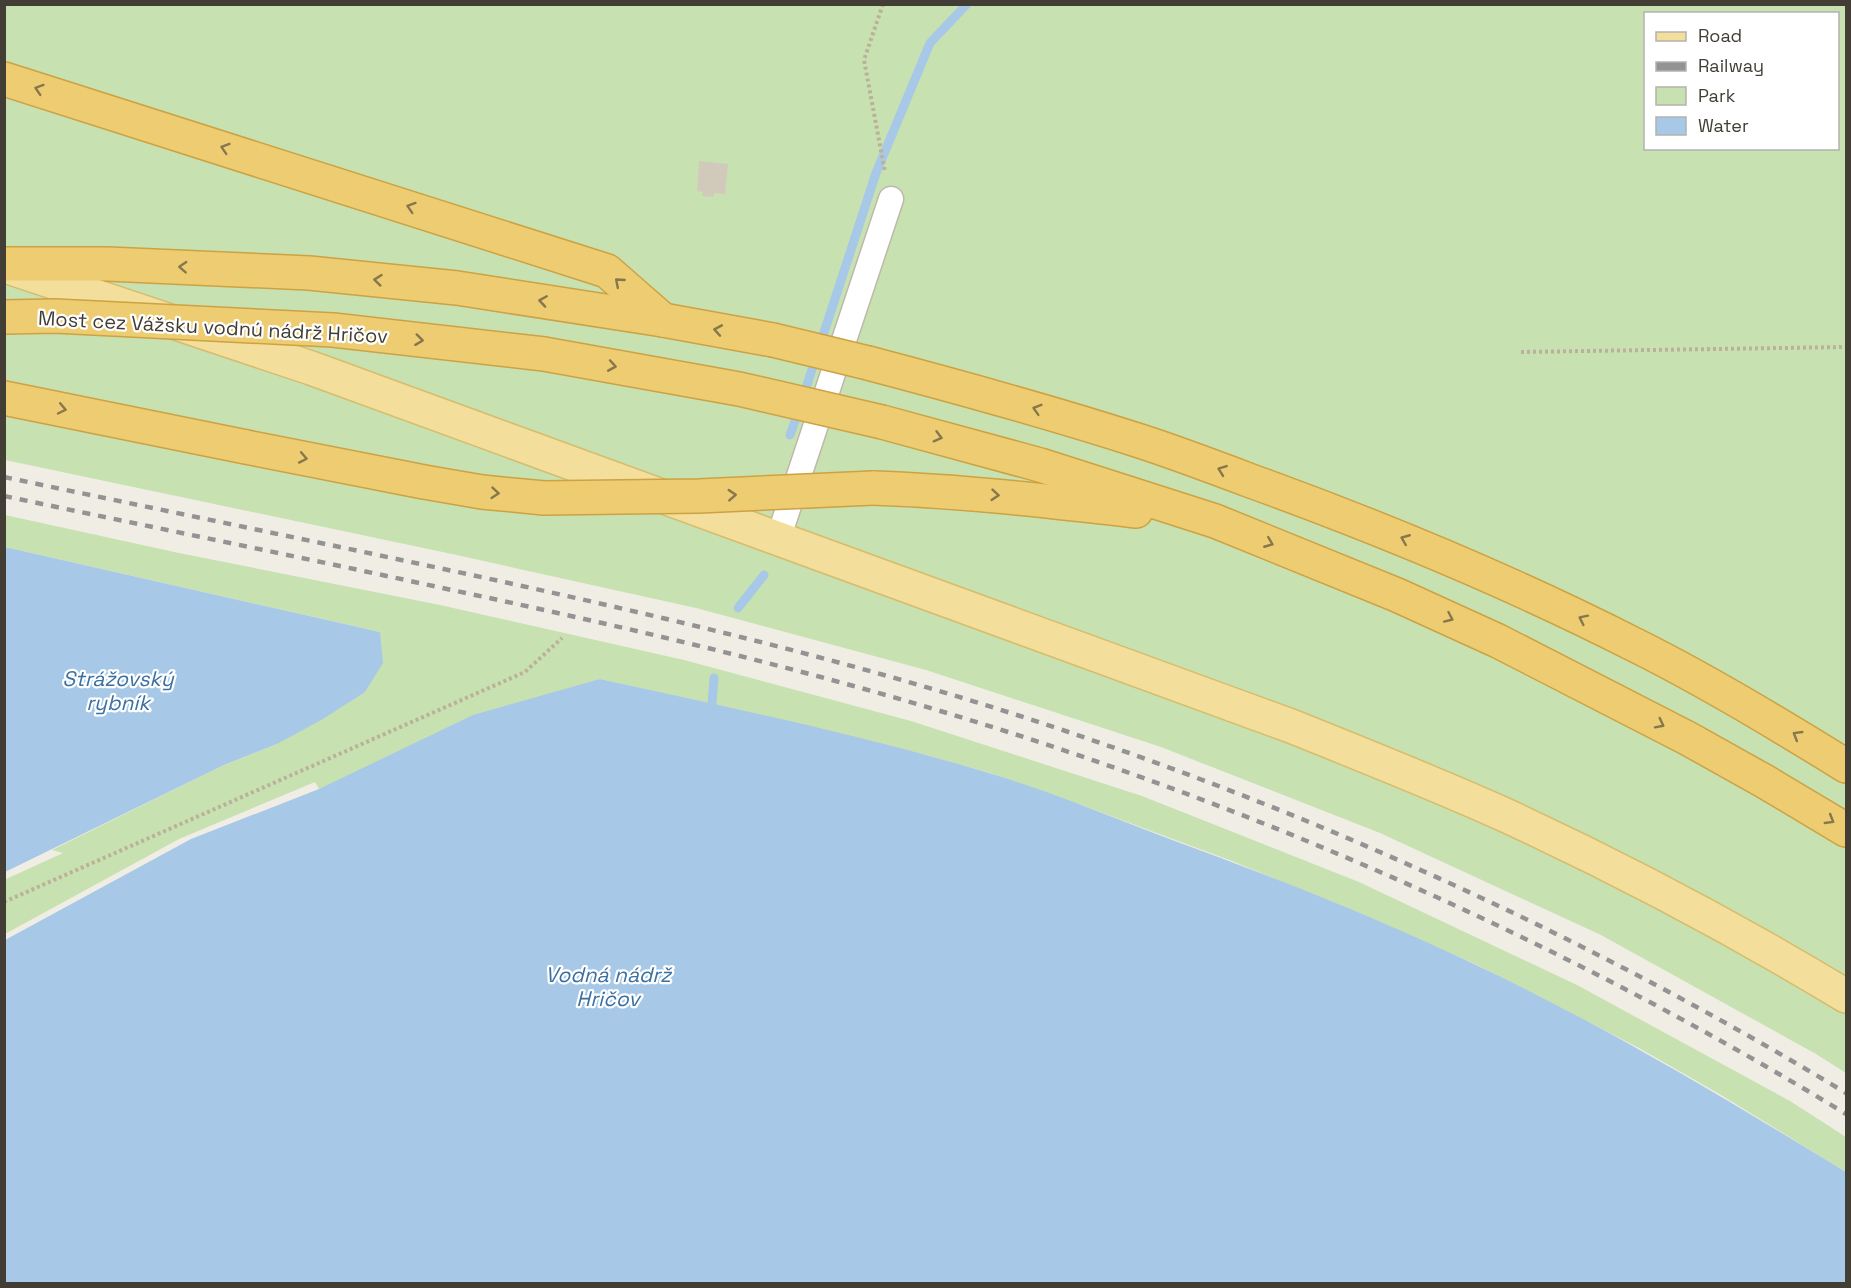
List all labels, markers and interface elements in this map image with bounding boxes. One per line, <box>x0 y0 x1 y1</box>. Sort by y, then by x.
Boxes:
legend <box>1644 12 1839 150</box>
text: Road <box>1698 24 1742 47</box>
text: Railway <box>1698 54 1764 77</box>
one-way arrow <box>34 84 45 97</box>
text: Park <box>1698 84 1736 107</box>
text: Water <box>1698 114 1749 137</box>
one-way arrow <box>220 143 231 156</box>
one-way arrow <box>406 202 417 215</box>
one-way arrow <box>179 261 188 274</box>
one-way arrow <box>373 274 382 287</box>
one-way arrow <box>615 278 626 289</box>
one-way arrow <box>539 296 548 308</box>
street label: Most cez Vážsku vodnú nádrž Hričov <box>37 305 389 349</box>
one-way arrow <box>713 324 723 337</box>
one-way arrow <box>415 333 424 346</box>
one-way arrow <box>608 360 617 372</box>
one-way arrow <box>57 402 67 415</box>
one-way arrow <box>1032 404 1043 416</box>
one-way arrow <box>933 430 943 443</box>
one-way arrow <box>298 451 308 464</box>
one-way arrow <box>1218 465 1228 478</box>
one-way arrow <box>490 486 499 499</box>
one-way arrow <box>727 488 736 501</box>
one-way arrow <box>990 488 999 501</box>
one-way arrow <box>1400 534 1411 546</box>
one-way arrow <box>1263 536 1274 548</box>
one-way arrow <box>1442 611 1453 623</box>
one-way arrow <box>1578 615 1589 626</box>
water label: Strážovský rybník <box>62 665 175 716</box>
one-way arrow <box>1654 717 1665 728</box>
one-way arrow <box>1793 731 1803 743</box>
one-way arrow <box>1824 813 1834 824</box>
water label: Vodná nádrž Hričov <box>545 961 673 1012</box>

